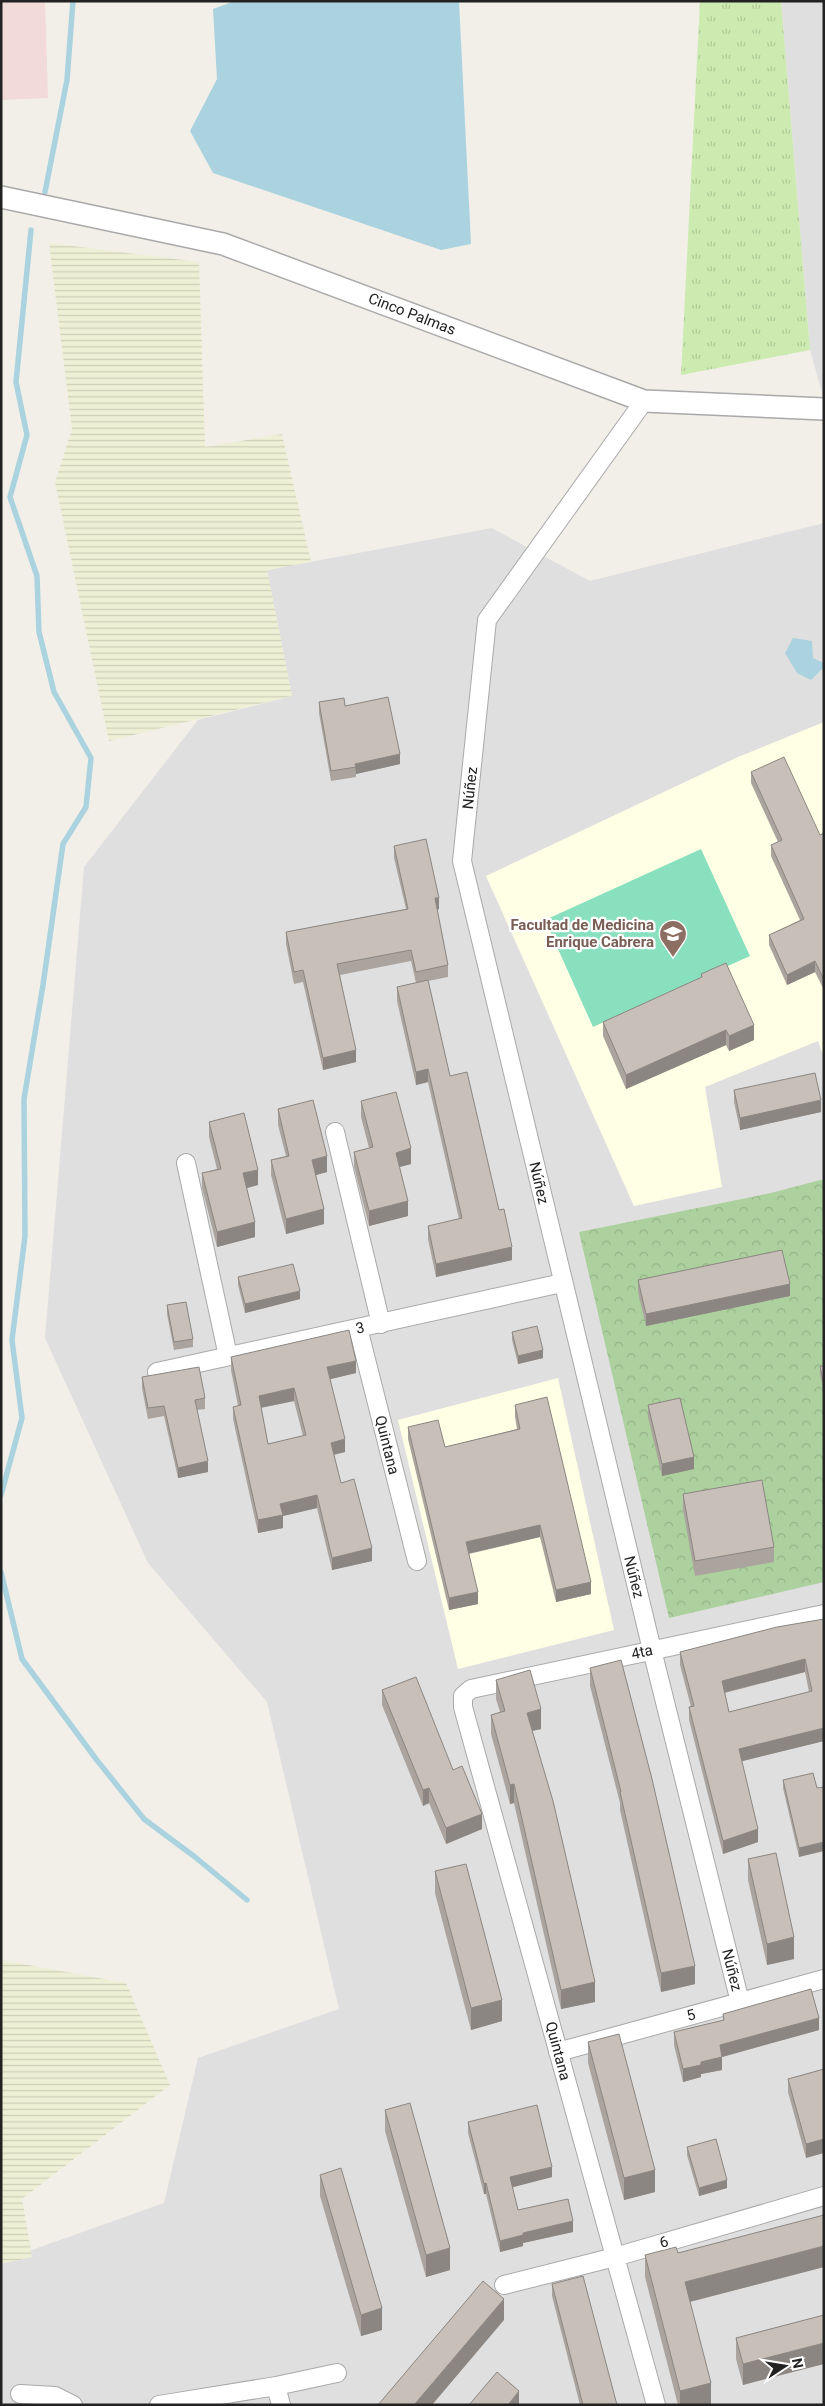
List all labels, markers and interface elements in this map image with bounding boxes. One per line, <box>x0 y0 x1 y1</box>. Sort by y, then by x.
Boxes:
street label: Cinco Palmas <box>366 289 458 339</box>
street label: Núñez <box>459 766 481 810</box>
place label: Facultad de Medicina Enrique Cabrera <box>510 916 654 951</box>
school or university icon: Facultad de Medicina Enrique Cabrera <box>658 919 688 958</box>
street label: Núñez <box>525 1160 553 1206</box>
street label: 3 <box>354 1318 366 1338</box>
street label: Quintana <box>371 1414 403 1476</box>
street label: Núñez <box>620 1554 648 1600</box>
street label: 4ta <box>630 1641 654 1663</box>
street label: Núñez <box>718 1947 746 1993</box>
street label: 5 <box>685 2005 697 2025</box>
street label: Quintana <box>542 2020 574 2082</box>
street label: 6 <box>657 2232 671 2252</box>
north arrow <box>760 2341 810 2391</box>
text: N <box>789 2357 807 2370</box>

